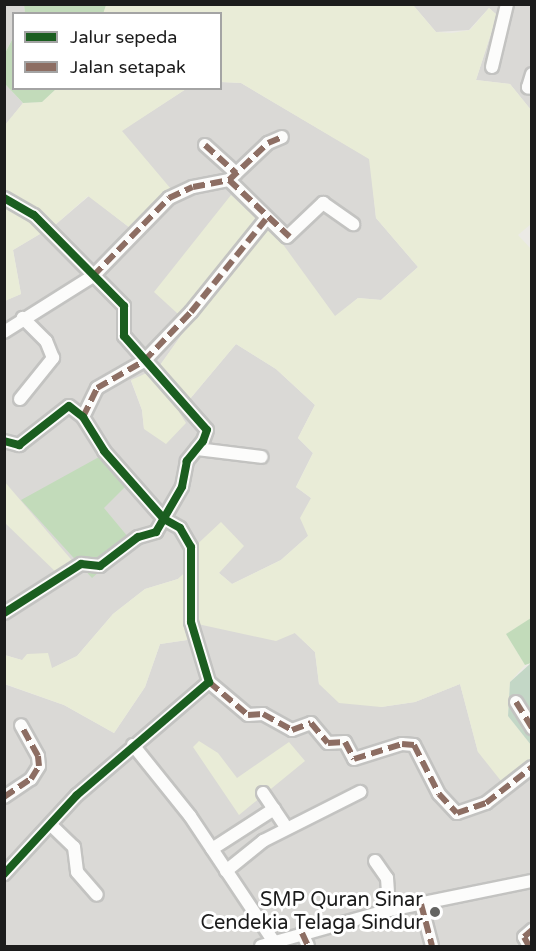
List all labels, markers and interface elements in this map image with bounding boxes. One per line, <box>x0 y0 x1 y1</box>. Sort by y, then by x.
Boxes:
legend <box>12 12 222 90</box>
text: Jalur sepeda <box>70 26 177 48</box>
text: Jalan setapak <box>70 56 186 78</box>
place label: SMP Quran Sinar Cendekia Telaga Sindur <box>200 888 423 935</box>
marker: SMP Quran Sinar Cendekia Telaga Sindur <box>428 905 442 919</box>

